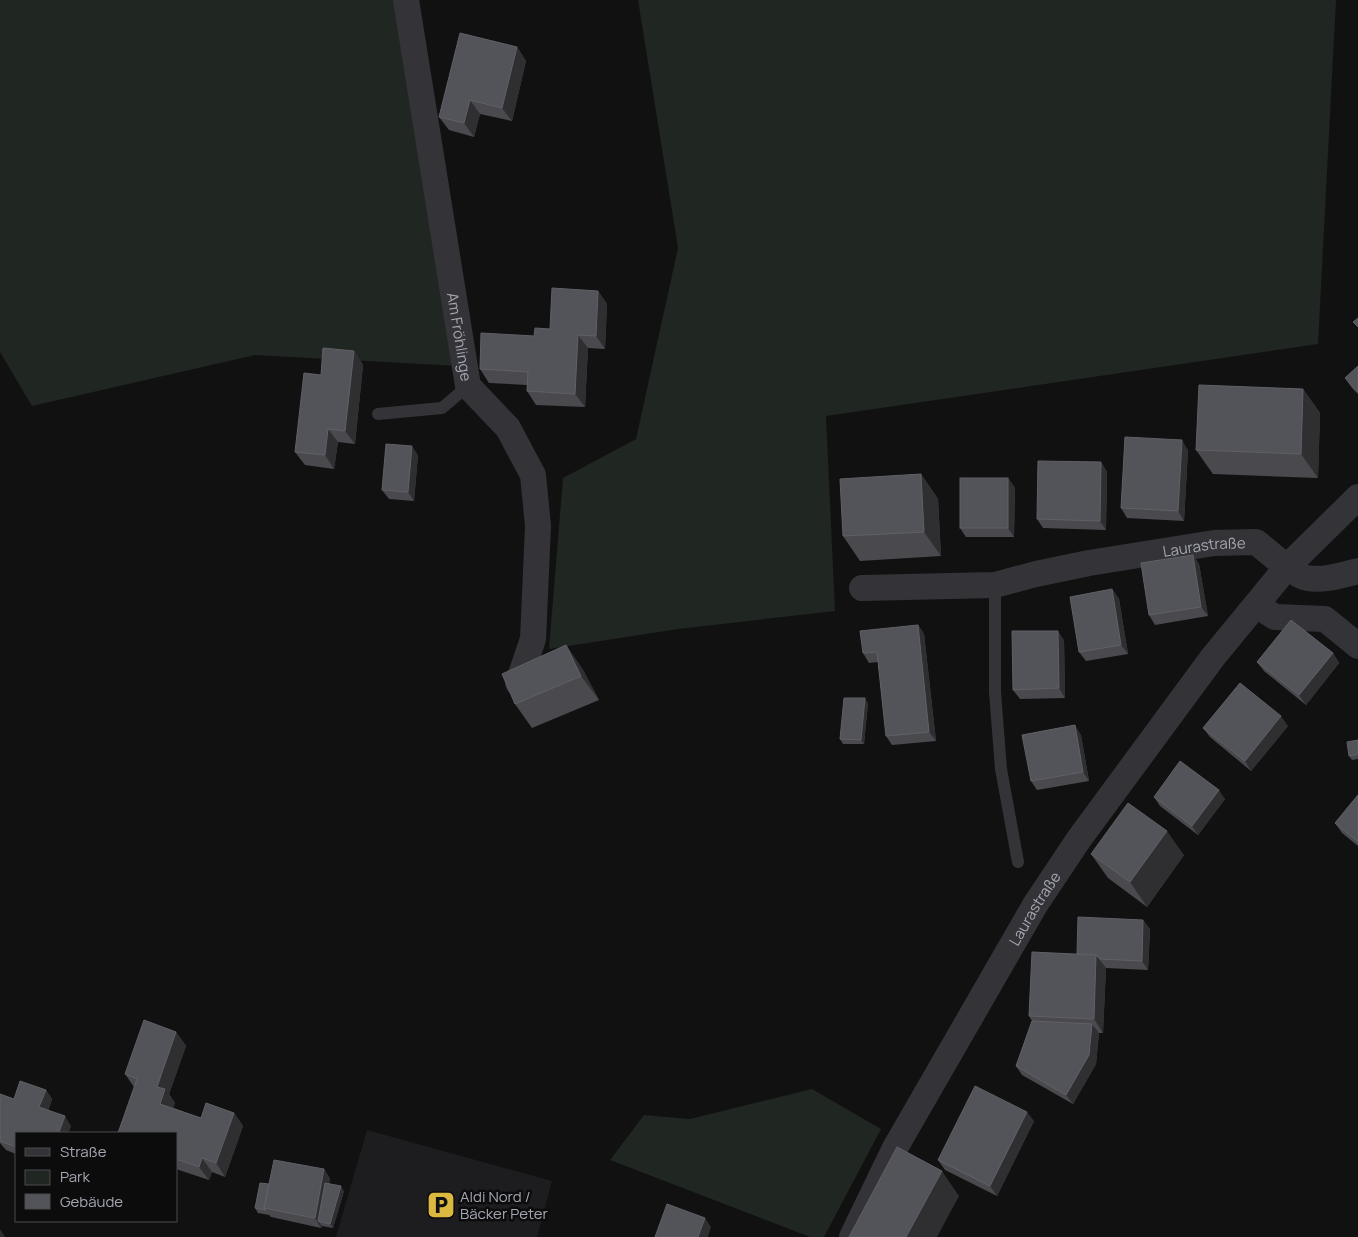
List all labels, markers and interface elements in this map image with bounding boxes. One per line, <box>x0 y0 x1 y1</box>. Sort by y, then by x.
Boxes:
street label: Am Fröhlinge <box>443 291 478 383</box>
street label: Laurastraße <box>1161 532 1246 562</box>
street label: Laurastraße <box>1003 867 1065 949</box>
legend <box>15 1132 178 1222</box>
text: Straße <box>60 1141 107 1162</box>
text: Park <box>60 1166 90 1187</box>
place label: Aldi Nord / Bäcker Peter <box>460 1186 549 1224</box>
parking icon: Aldi Nord / Bäcker Peter <box>426 1190 456 1220</box>
text: Gebäude <box>60 1191 123 1212</box>

